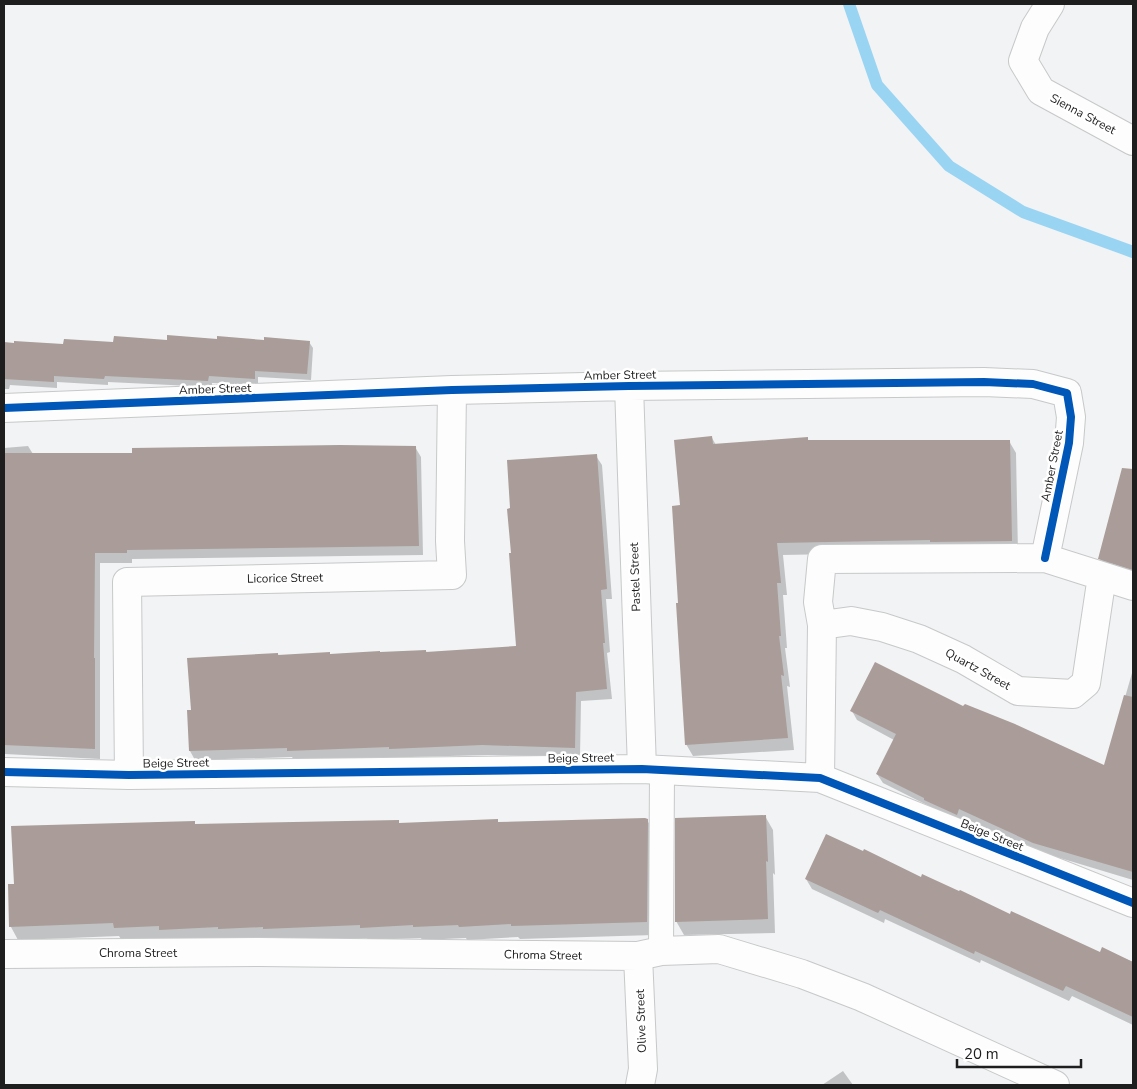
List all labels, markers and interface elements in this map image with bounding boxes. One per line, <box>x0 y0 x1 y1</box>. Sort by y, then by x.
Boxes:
street label: Sienna Street <box>1047 90 1119 138</box>
street label: Amber Street <box>584 366 657 384</box>
street label: Amber Street <box>178 380 252 398</box>
street label: Amber Street <box>1037 428 1067 503</box>
street label: Pastel Street <box>626 541 644 612</box>
street label: Licorice Street <box>247 569 324 587</box>
street label: Quartz Street <box>942 644 1014 694</box>
street label: Beige Street <box>548 749 615 767</box>
street label: Beige Street <box>143 754 210 772</box>
street label: Beige Street <box>958 815 1027 855</box>
street label: Chroma Street <box>99 945 178 961</box>
street label: Chroma Street <box>504 946 583 964</box>
street label: Olive Street <box>632 988 650 1053</box>
scale bar <box>957 1036 1081 1068</box>
text: 20 m <box>964 1044 999 1064</box>

